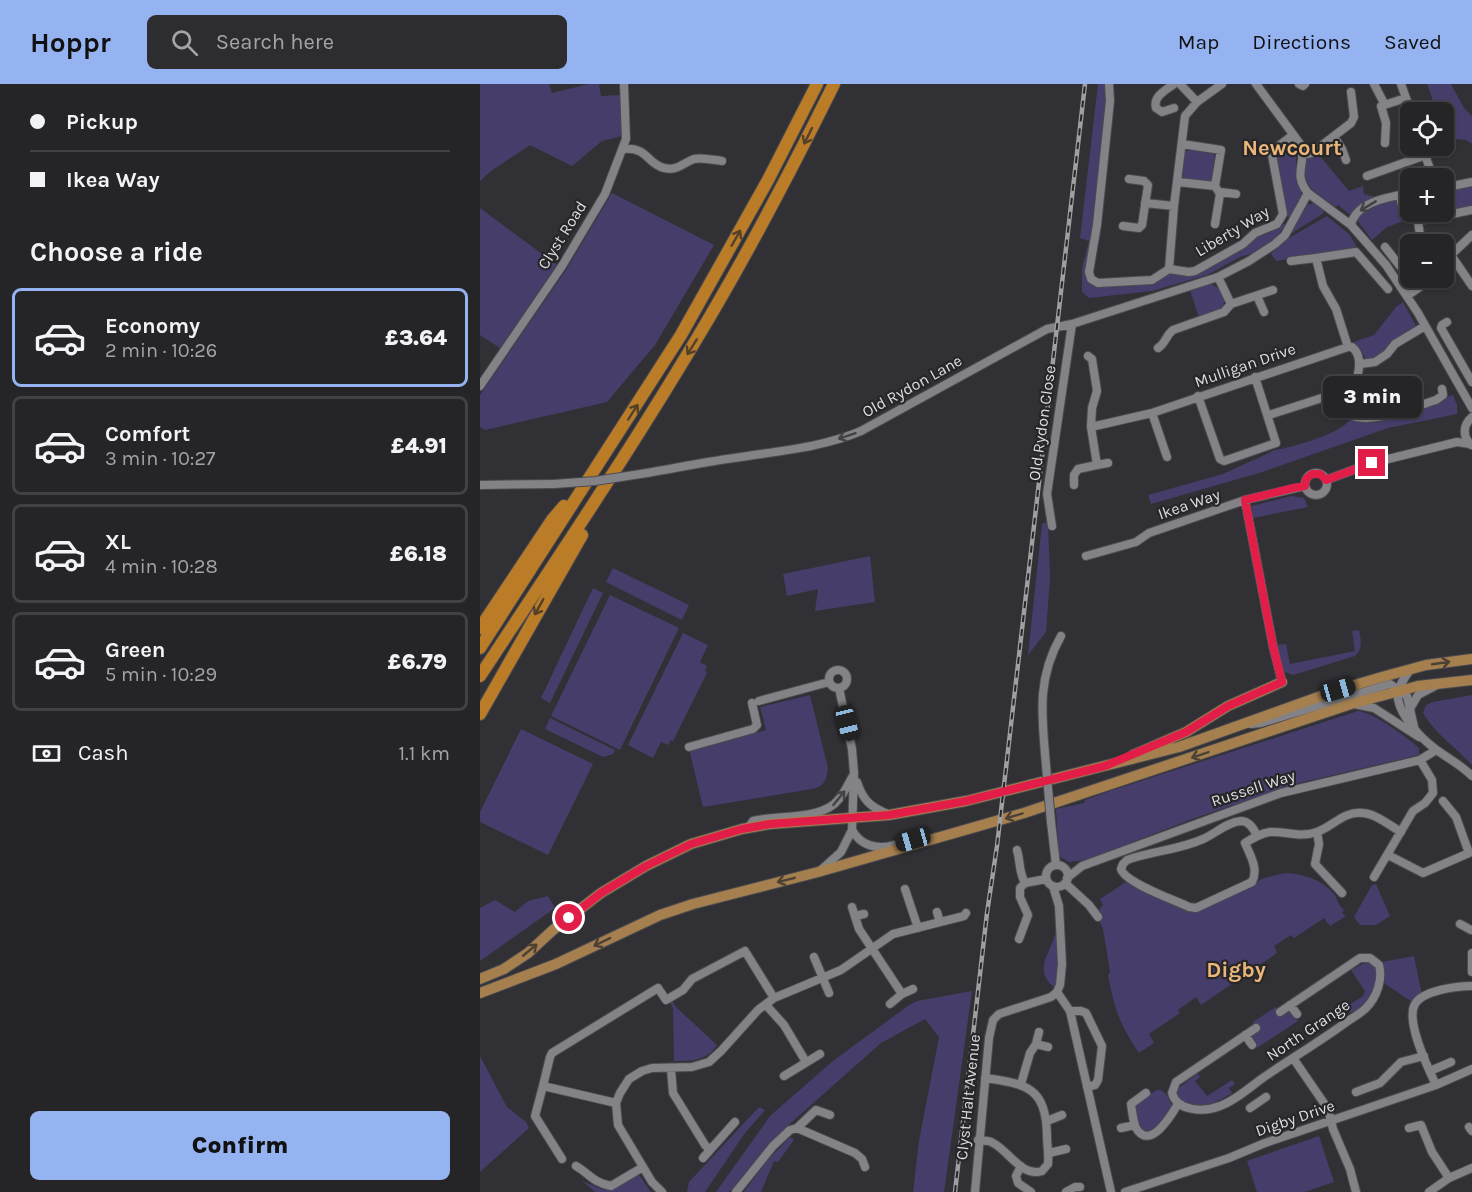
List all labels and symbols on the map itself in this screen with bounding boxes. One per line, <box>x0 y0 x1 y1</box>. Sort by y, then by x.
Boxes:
one-way arrow <box>802 126 813 144</box>
district label: Newcourt <box>1242 135 1342 161</box>
street label: Clyst Road <box>534 197 590 273</box>
street label: Liberty Way <box>1192 201 1273 261</box>
one-way arrow <box>1360 201 1377 213</box>
one-way arrow <box>730 230 742 247</box>
one-way arrow <box>686 338 699 355</box>
street label: Mulligan Drive <box>1192 339 1298 391</box>
street label: Old Rydon Lane <box>859 351 965 421</box>
street label: Old Rydon Close <box>1024 364 1060 482</box>
callout: 3 min <box>1322 376 1422 418</box>
one-way arrow <box>627 404 639 421</box>
one-way arrow <box>838 431 857 442</box>
route end <box>1358 449 1385 476</box>
street label: Ikea Way <box>1155 484 1223 523</box>
one-way arrow <box>533 598 545 615</box>
one-way arrow <box>1431 658 1450 669</box>
car <box>1318 676 1358 704</box>
car <box>834 703 860 743</box>
one-way arrow <box>1191 750 1210 761</box>
street label: Russell Way <box>1209 765 1298 811</box>
one-way arrow <box>832 790 845 806</box>
one-way arrow <box>1005 811 1024 822</box>
car <box>893 826 933 854</box>
one-way arrow <box>777 874 796 886</box>
route start <box>555 904 582 931</box>
one-way arrow <box>594 937 612 949</box>
one-way arrow <box>522 943 538 956</box>
district label: Digby <box>1206 957 1266 983</box>
street label: North Grange <box>1263 995 1353 1065</box>
street label: Clyst Halt Avenue <box>952 1033 984 1161</box>
street label: Digby Drive <box>1253 1096 1337 1140</box>

